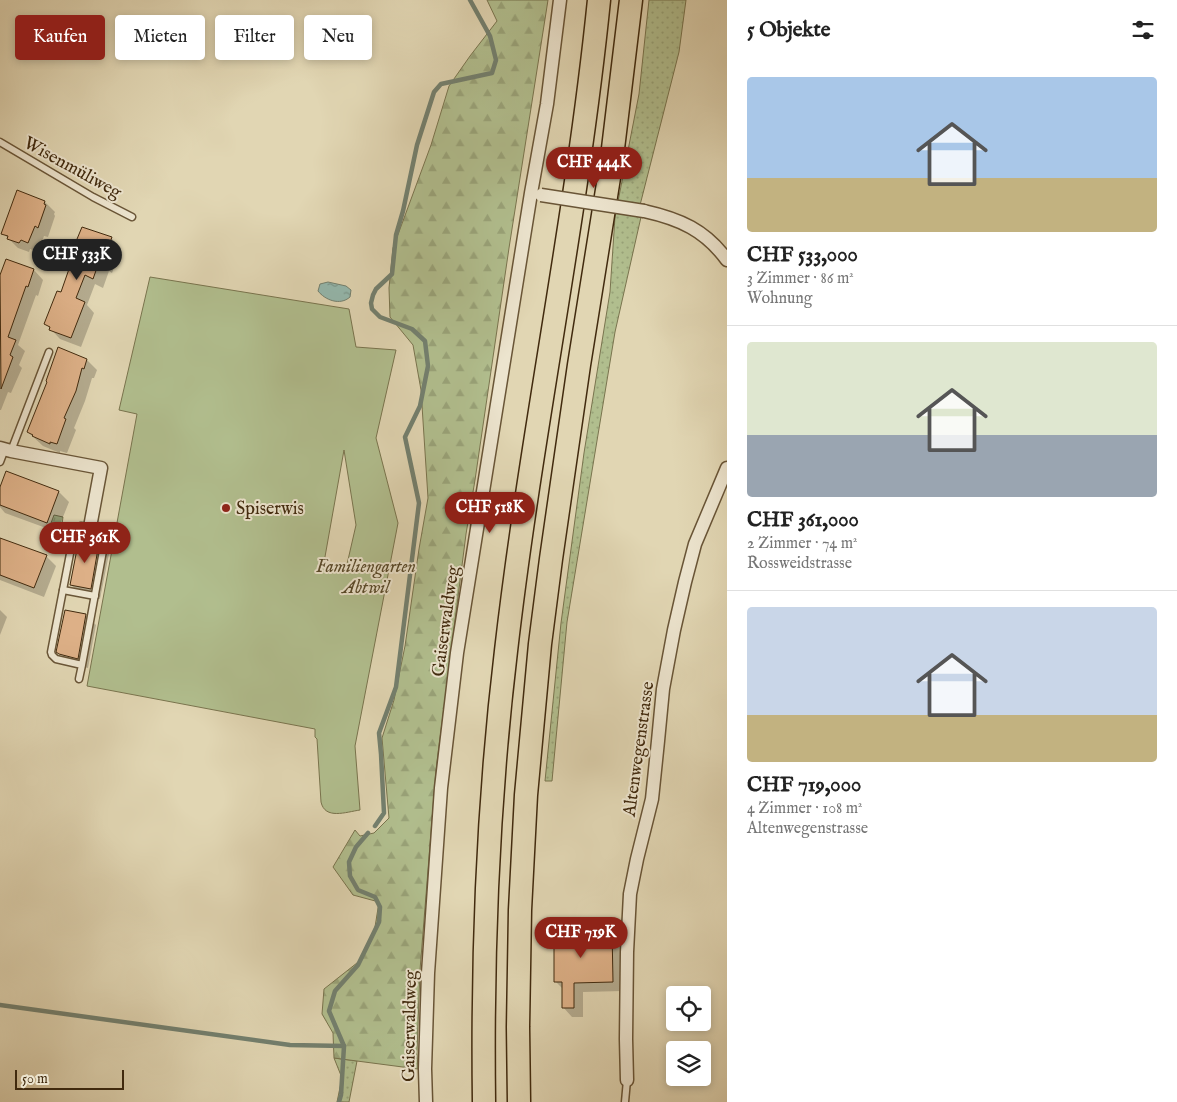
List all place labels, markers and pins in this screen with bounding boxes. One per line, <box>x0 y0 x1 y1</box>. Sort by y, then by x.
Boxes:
pin: CHF 444K <box>542 146 646 189</box>
pin: CHF 533K <box>25 238 129 281</box>
pin: CHF 518K <box>438 492 542 534</box>
place label: Spiserwis <box>236 498 304 521</box>
marker: Spiserwis <box>220 502 232 514</box>
pin: CHF 361K <box>33 522 137 564</box>
pin: CHF 719K <box>529 916 633 959</box>

